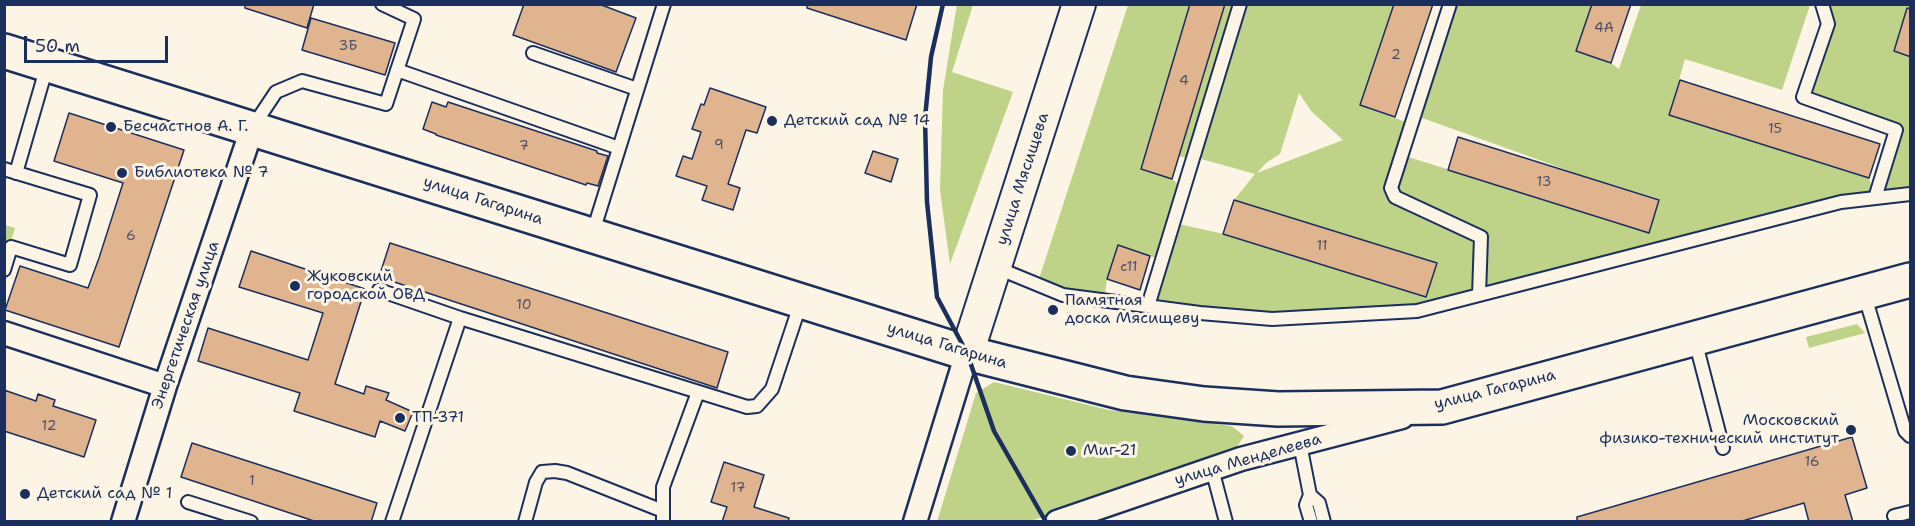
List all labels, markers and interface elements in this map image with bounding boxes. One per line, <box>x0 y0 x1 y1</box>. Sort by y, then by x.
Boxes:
house number: 4А <box>1594 20 1614 36</box>
scale bar <box>27 24 171 62</box>
text: 50 m <box>35 34 80 58</box>
house number: 3Б <box>338 38 358 54</box>
house number: 2 <box>1391 47 1401 63</box>
house number: 4 <box>1179 73 1189 89</box>
street label: улица Мясищева <box>993 110 1053 248</box>
place label: Детский сад № 14 <box>784 111 930 131</box>
marker: Детский сад № 14 <box>765 114 779 128</box>
place label: Бесчастнов А. Г. <box>123 117 248 137</box>
marker: Бесчастнов А. Г. <box>104 120 118 134</box>
house number: 15 <box>1768 121 1782 137</box>
house number: 9 <box>714 137 724 153</box>
house number: 7 <box>519 138 529 154</box>
place label: Библиотека № 7 <box>134 163 269 183</box>
marker: Библиотека № 7 <box>115 166 129 180</box>
street label: улица Гагарина <box>421 173 545 229</box>
house number: 13 <box>1537 174 1551 190</box>
house number: 6 <box>126 228 136 244</box>
house number: 11 <box>1316 238 1328 254</box>
street label: Энергетическая улица <box>148 239 224 411</box>
house number: с11 <box>1120 259 1138 275</box>
place label: Жуковский городской ОВД <box>307 267 425 305</box>
marker: Жуковский городской ОВД <box>288 279 302 293</box>
place label: Памятная доска Мясищеву <box>1065 291 1200 329</box>
house number: 10 <box>516 297 532 313</box>
marker: Памятная доска Мясищеву <box>1046 303 1060 317</box>
street label: улица Гагарина <box>885 319 1009 373</box>
street label: улица Гагарина <box>1432 366 1558 414</box>
place label: ТП-371 <box>412 408 464 428</box>
marker: ТП-371 <box>393 411 407 425</box>
place label: Московский физико-технический институт <box>1600 411 1839 449</box>
house number: 12 <box>42 418 56 434</box>
marker: Московский физико-технический институт <box>1844 423 1858 437</box>
street label: улица Менделеева <box>1172 430 1324 490</box>
place label: Миг-21 <box>1083 441 1136 461</box>
marker: Миг-21 <box>1064 444 1078 458</box>
house number: 16 <box>1804 454 1820 470</box>
house number: 1 <box>249 473 255 489</box>
house number: 17 <box>731 480 745 496</box>
place label: Детский сад № 1 <box>37 484 173 504</box>
marker: Детский сад № 1 <box>18 487 32 501</box>

